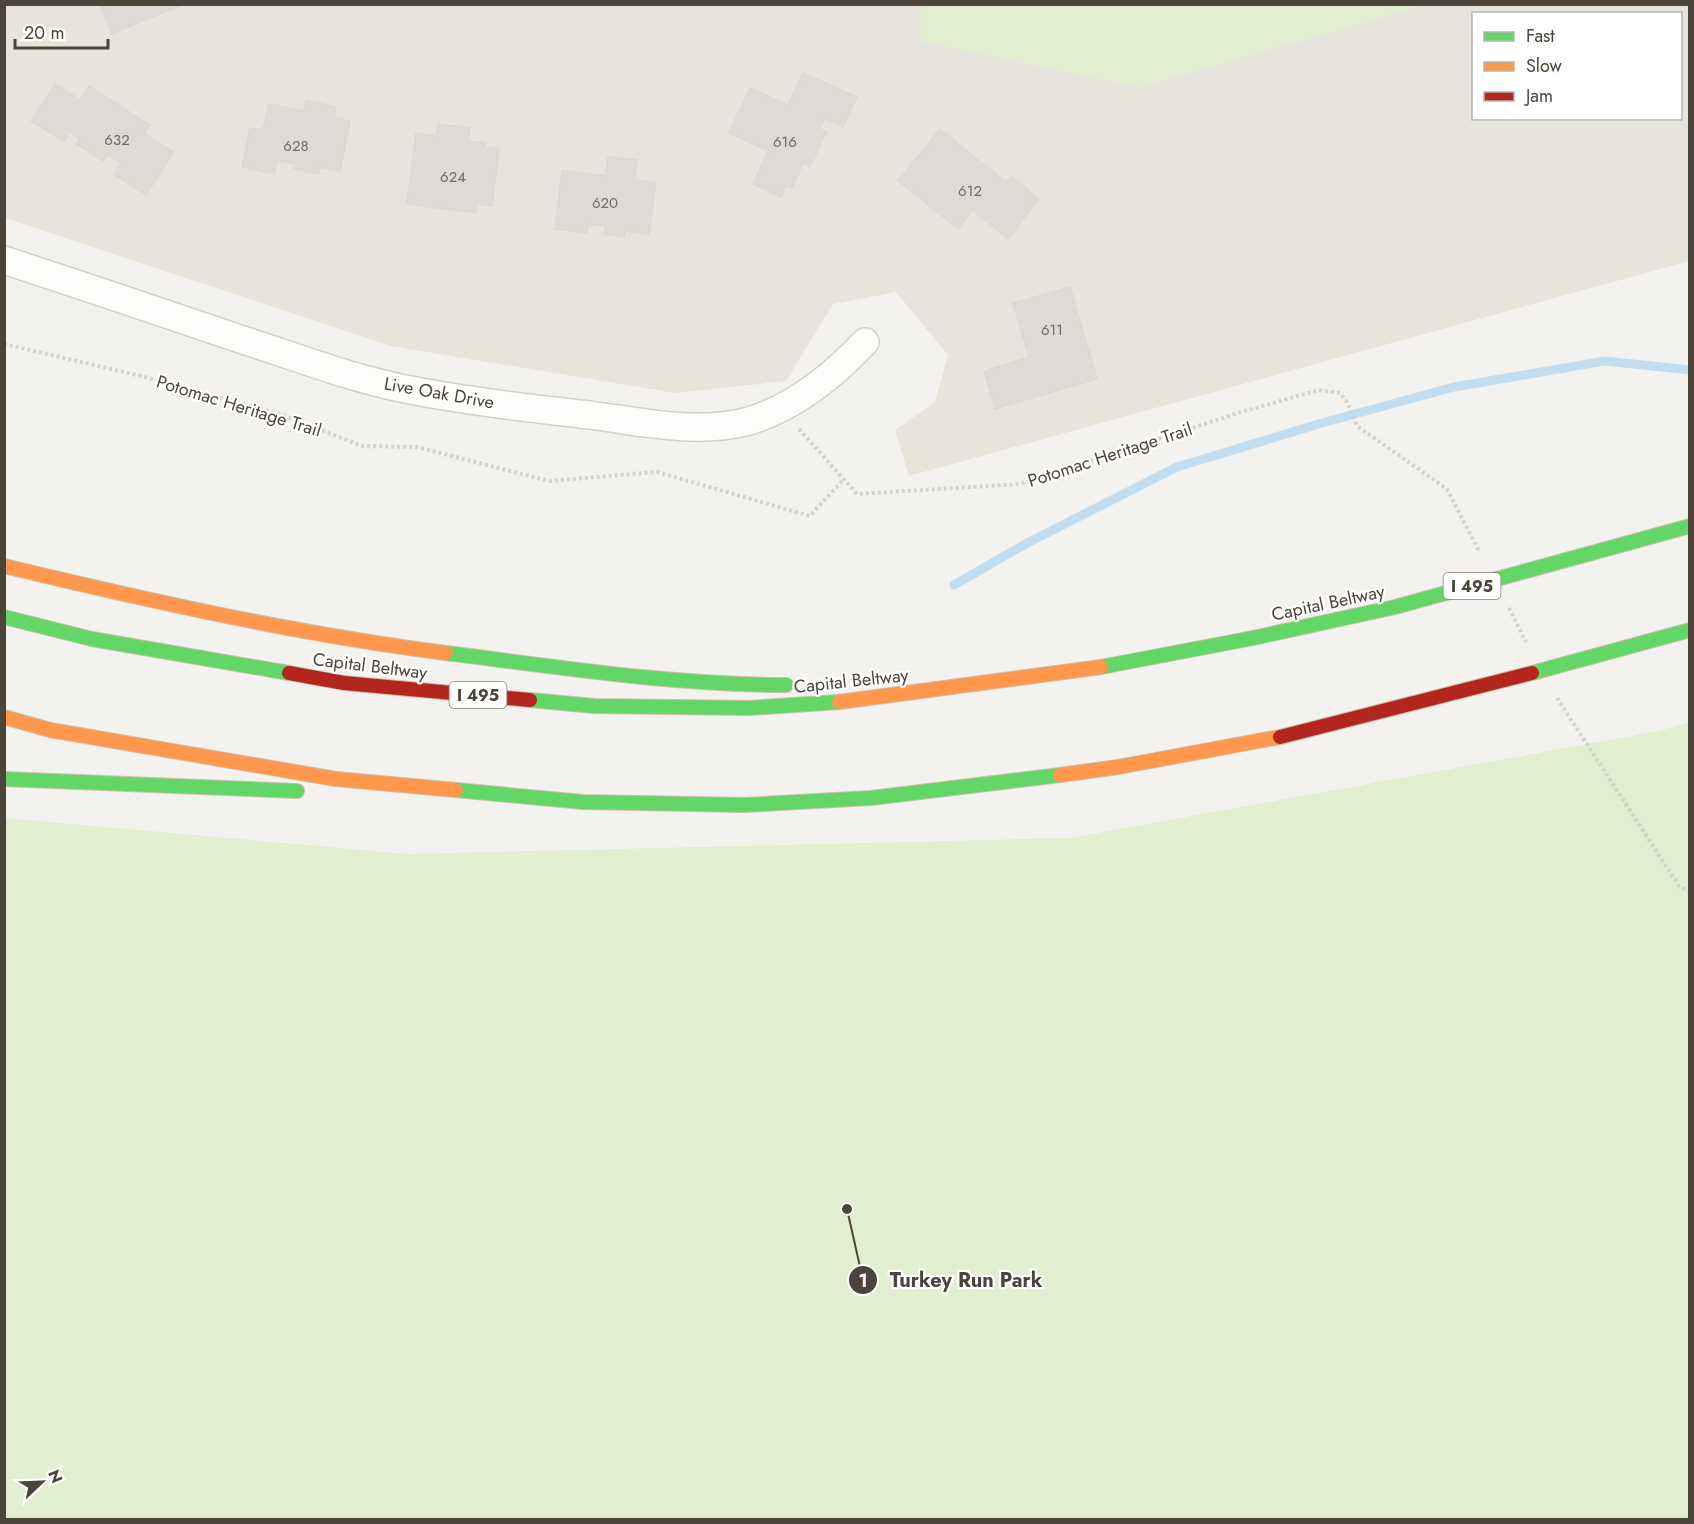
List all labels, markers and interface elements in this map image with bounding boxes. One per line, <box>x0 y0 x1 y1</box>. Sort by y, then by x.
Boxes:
scale bar <box>15 12 108 50</box>
legend <box>1472 12 1682 120</box>
text: 20 m <box>24 20 64 46</box>
text: Fast <box>1526 23 1555 49</box>
text: Slow <box>1526 53 1563 79</box>
text: Jam <box>1524 83 1553 109</box>
house number: 632 <box>104 129 130 151</box>
house number: 616 <box>773 131 797 153</box>
house number: 628 <box>283 135 309 157</box>
house number: 624 <box>440 166 466 188</box>
house number: 612 <box>958 180 982 202</box>
house number: 620 <box>592 192 618 214</box>
house number: 611 <box>1041 319 1063 341</box>
street label: Potomac Heritage Trail <box>153 368 325 444</box>
street label: Live Oak Drive <box>382 371 496 415</box>
street label: Potomac Heritage Trail <box>1024 416 1196 494</box>
road number: I 495 <box>1444 573 1500 599</box>
street label: Capital Beltway <box>1269 578 1387 628</box>
street label: Capital Beltway <box>311 646 429 686</box>
street label: Capital Beltway <box>792 662 910 700</box>
road number: I 495 <box>450 682 506 708</box>
callout: Turkey Run Park <box>848 1261 1055 1299</box>
text: Turkey Run Park <box>890 1266 1043 1295</box>
text: 1 <box>858 1268 868 1294</box>
north arrow <box>12 1452 72 1512</box>
text: N <box>42 1466 68 1487</box>

